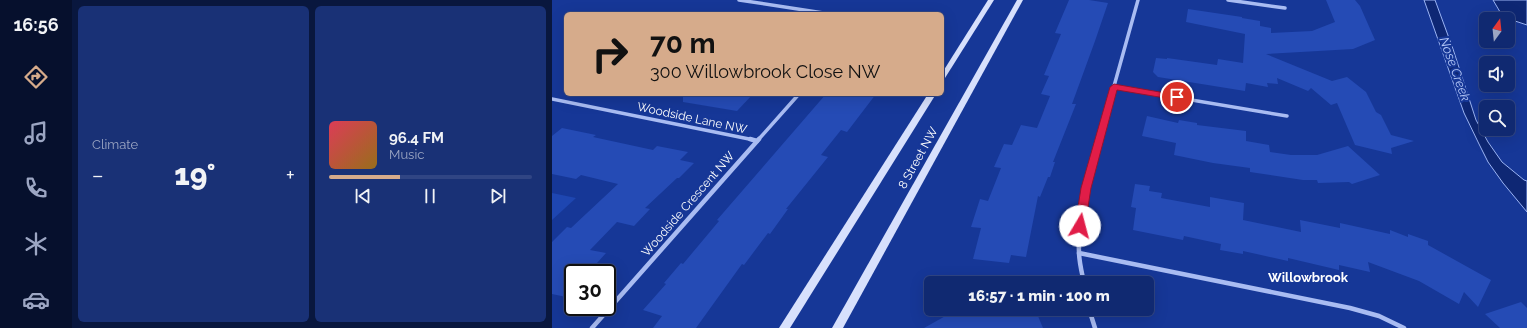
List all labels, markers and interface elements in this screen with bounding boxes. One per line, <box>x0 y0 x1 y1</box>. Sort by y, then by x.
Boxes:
north arrow <box>1479 12 1515 48</box>
map controls <box>1479 12 1515 136</box>
text: 16:56 <box>13 14 59 35</box>
text: 70 m <box>650 27 716 60</box>
icon: right <box>584 28 636 80</box>
water label: Nose Creek <box>1437 35 1474 103</box>
button: sound <box>1479 56 1515 92</box>
text: 300 Willowbrook Close NW <box>650 61 880 82</box>
icon: directions <box>22 63 50 91</box>
pin <box>1160 80 1194 114</box>
icon: arrive <box>1166 86 1188 108</box>
street label: Woodside Lane NW <box>636 100 749 137</box>
button: search <box>1479 100 1515 136</box>
icon: music <box>22 119 50 147</box>
street label: 8 Street NW <box>895 124 941 191</box>
text: 96.4 FM <box>389 129 444 147</box>
text: Climate <box>92 137 138 152</box>
text: Music <box>389 147 424 162</box>
street label: Woodside Crescent NW <box>639 149 738 259</box>
text: 19° <box>174 157 215 192</box>
text: − <box>92 162 104 188</box>
text: + <box>286 162 295 188</box>
icon: phone <box>22 174 50 202</box>
icon: previous <box>352 185 374 207</box>
icon: pause <box>419 185 441 207</box>
icon: next <box>487 185 509 207</box>
position arrow <box>1059 205 1101 247</box>
icon: climate <box>22 230 50 258</box>
speed limit sign: 30 <box>564 264 616 316</box>
district label: Willowbrook <box>1268 270 1349 285</box>
icon: car <box>22 286 50 314</box>
text: 16:57 · 1 min · 100 m <box>968 287 1110 305</box>

